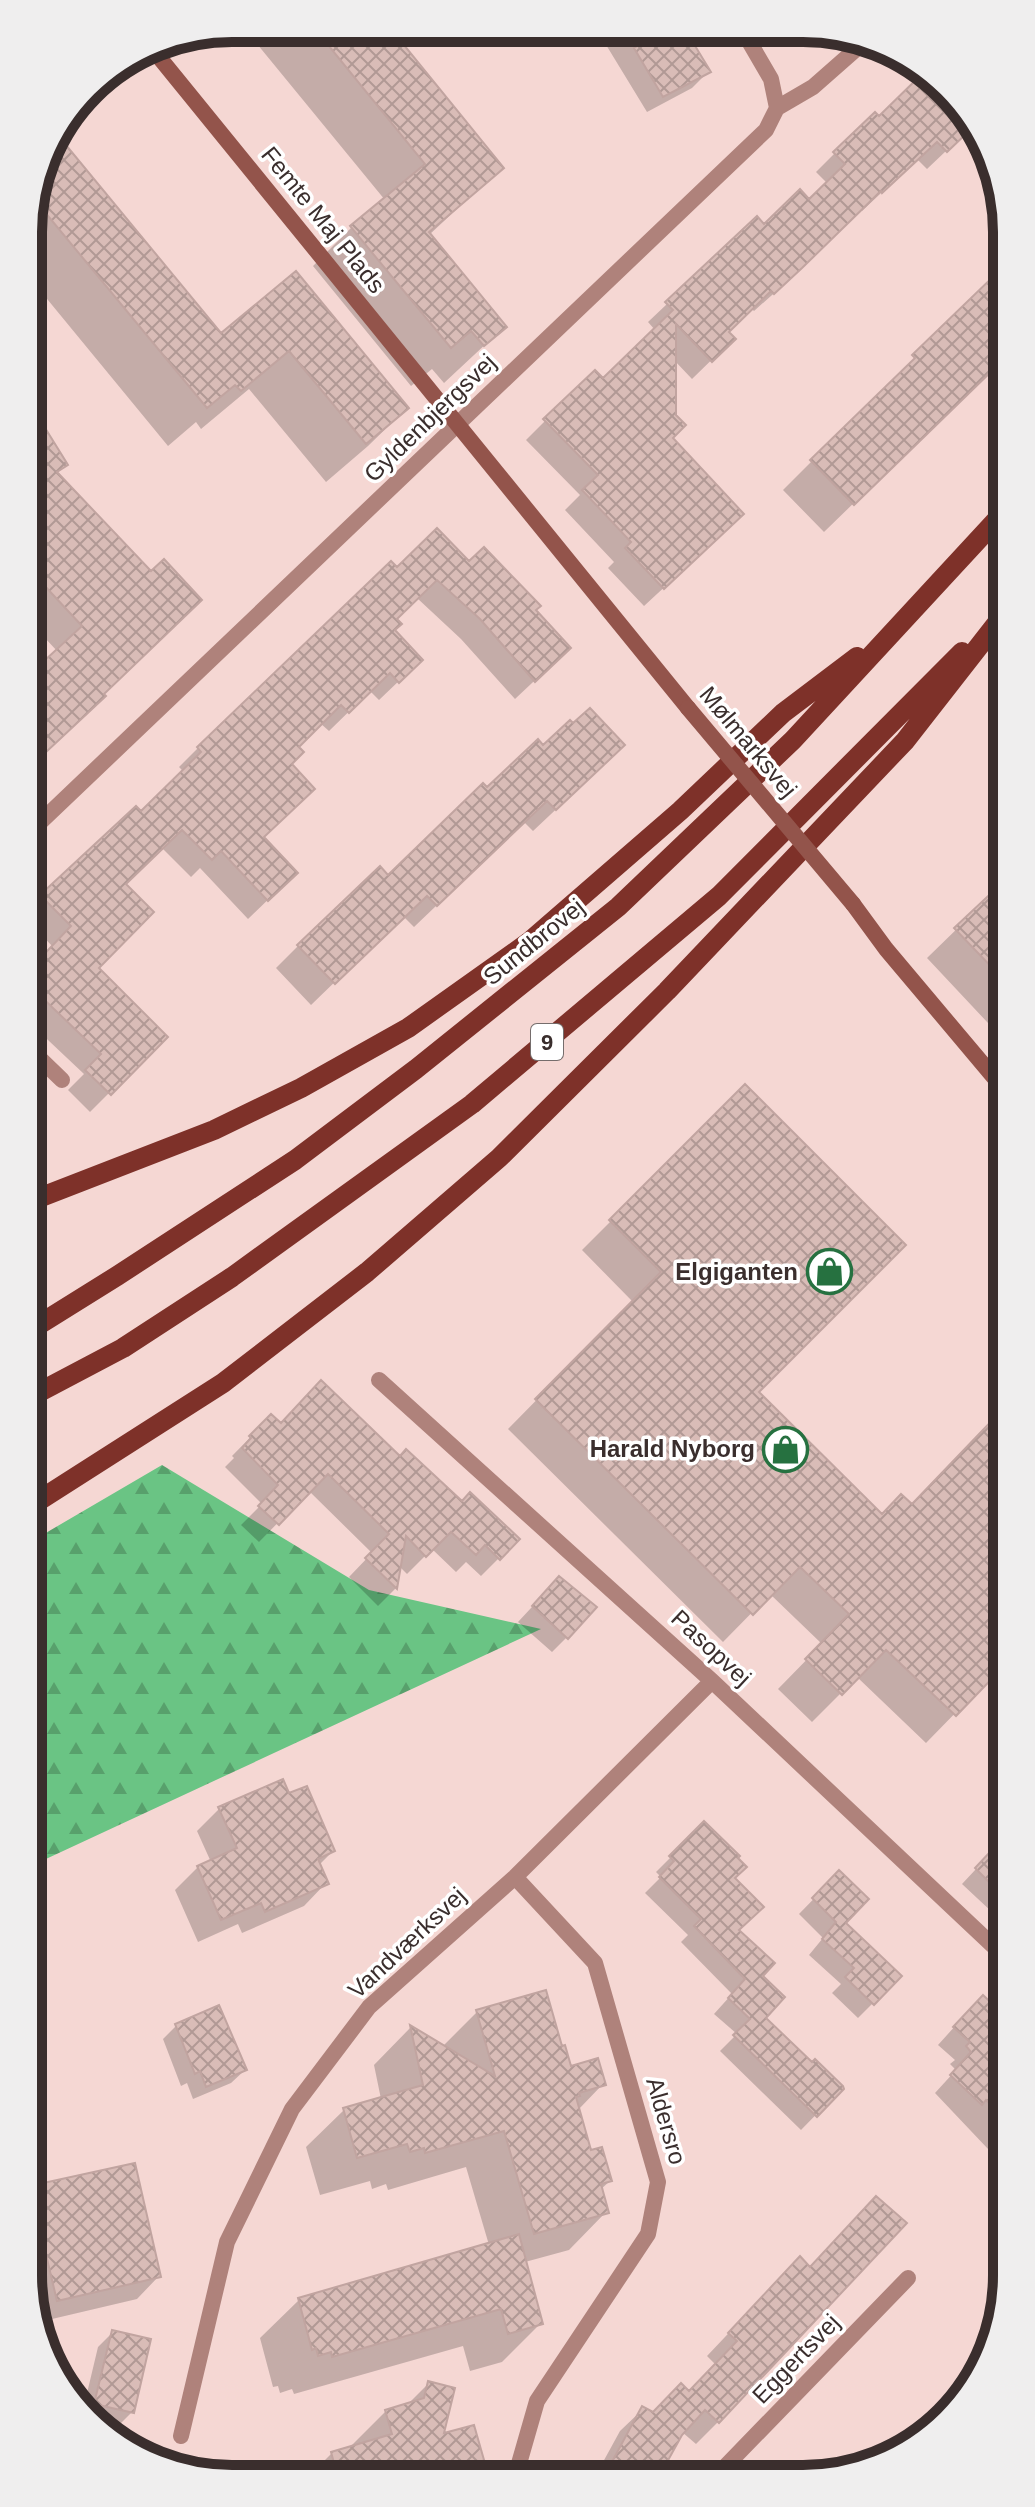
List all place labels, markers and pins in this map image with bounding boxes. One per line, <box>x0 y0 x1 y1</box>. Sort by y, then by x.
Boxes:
shop icon: Elgiganten <box>805 1248 853 1296</box>
place label: Elgiganten <box>675 1258 798 1285</box>
shop icon: Harald Nyborg <box>762 1425 810 1473</box>
place label: Harald Nyborg <box>590 1435 755 1462</box>

